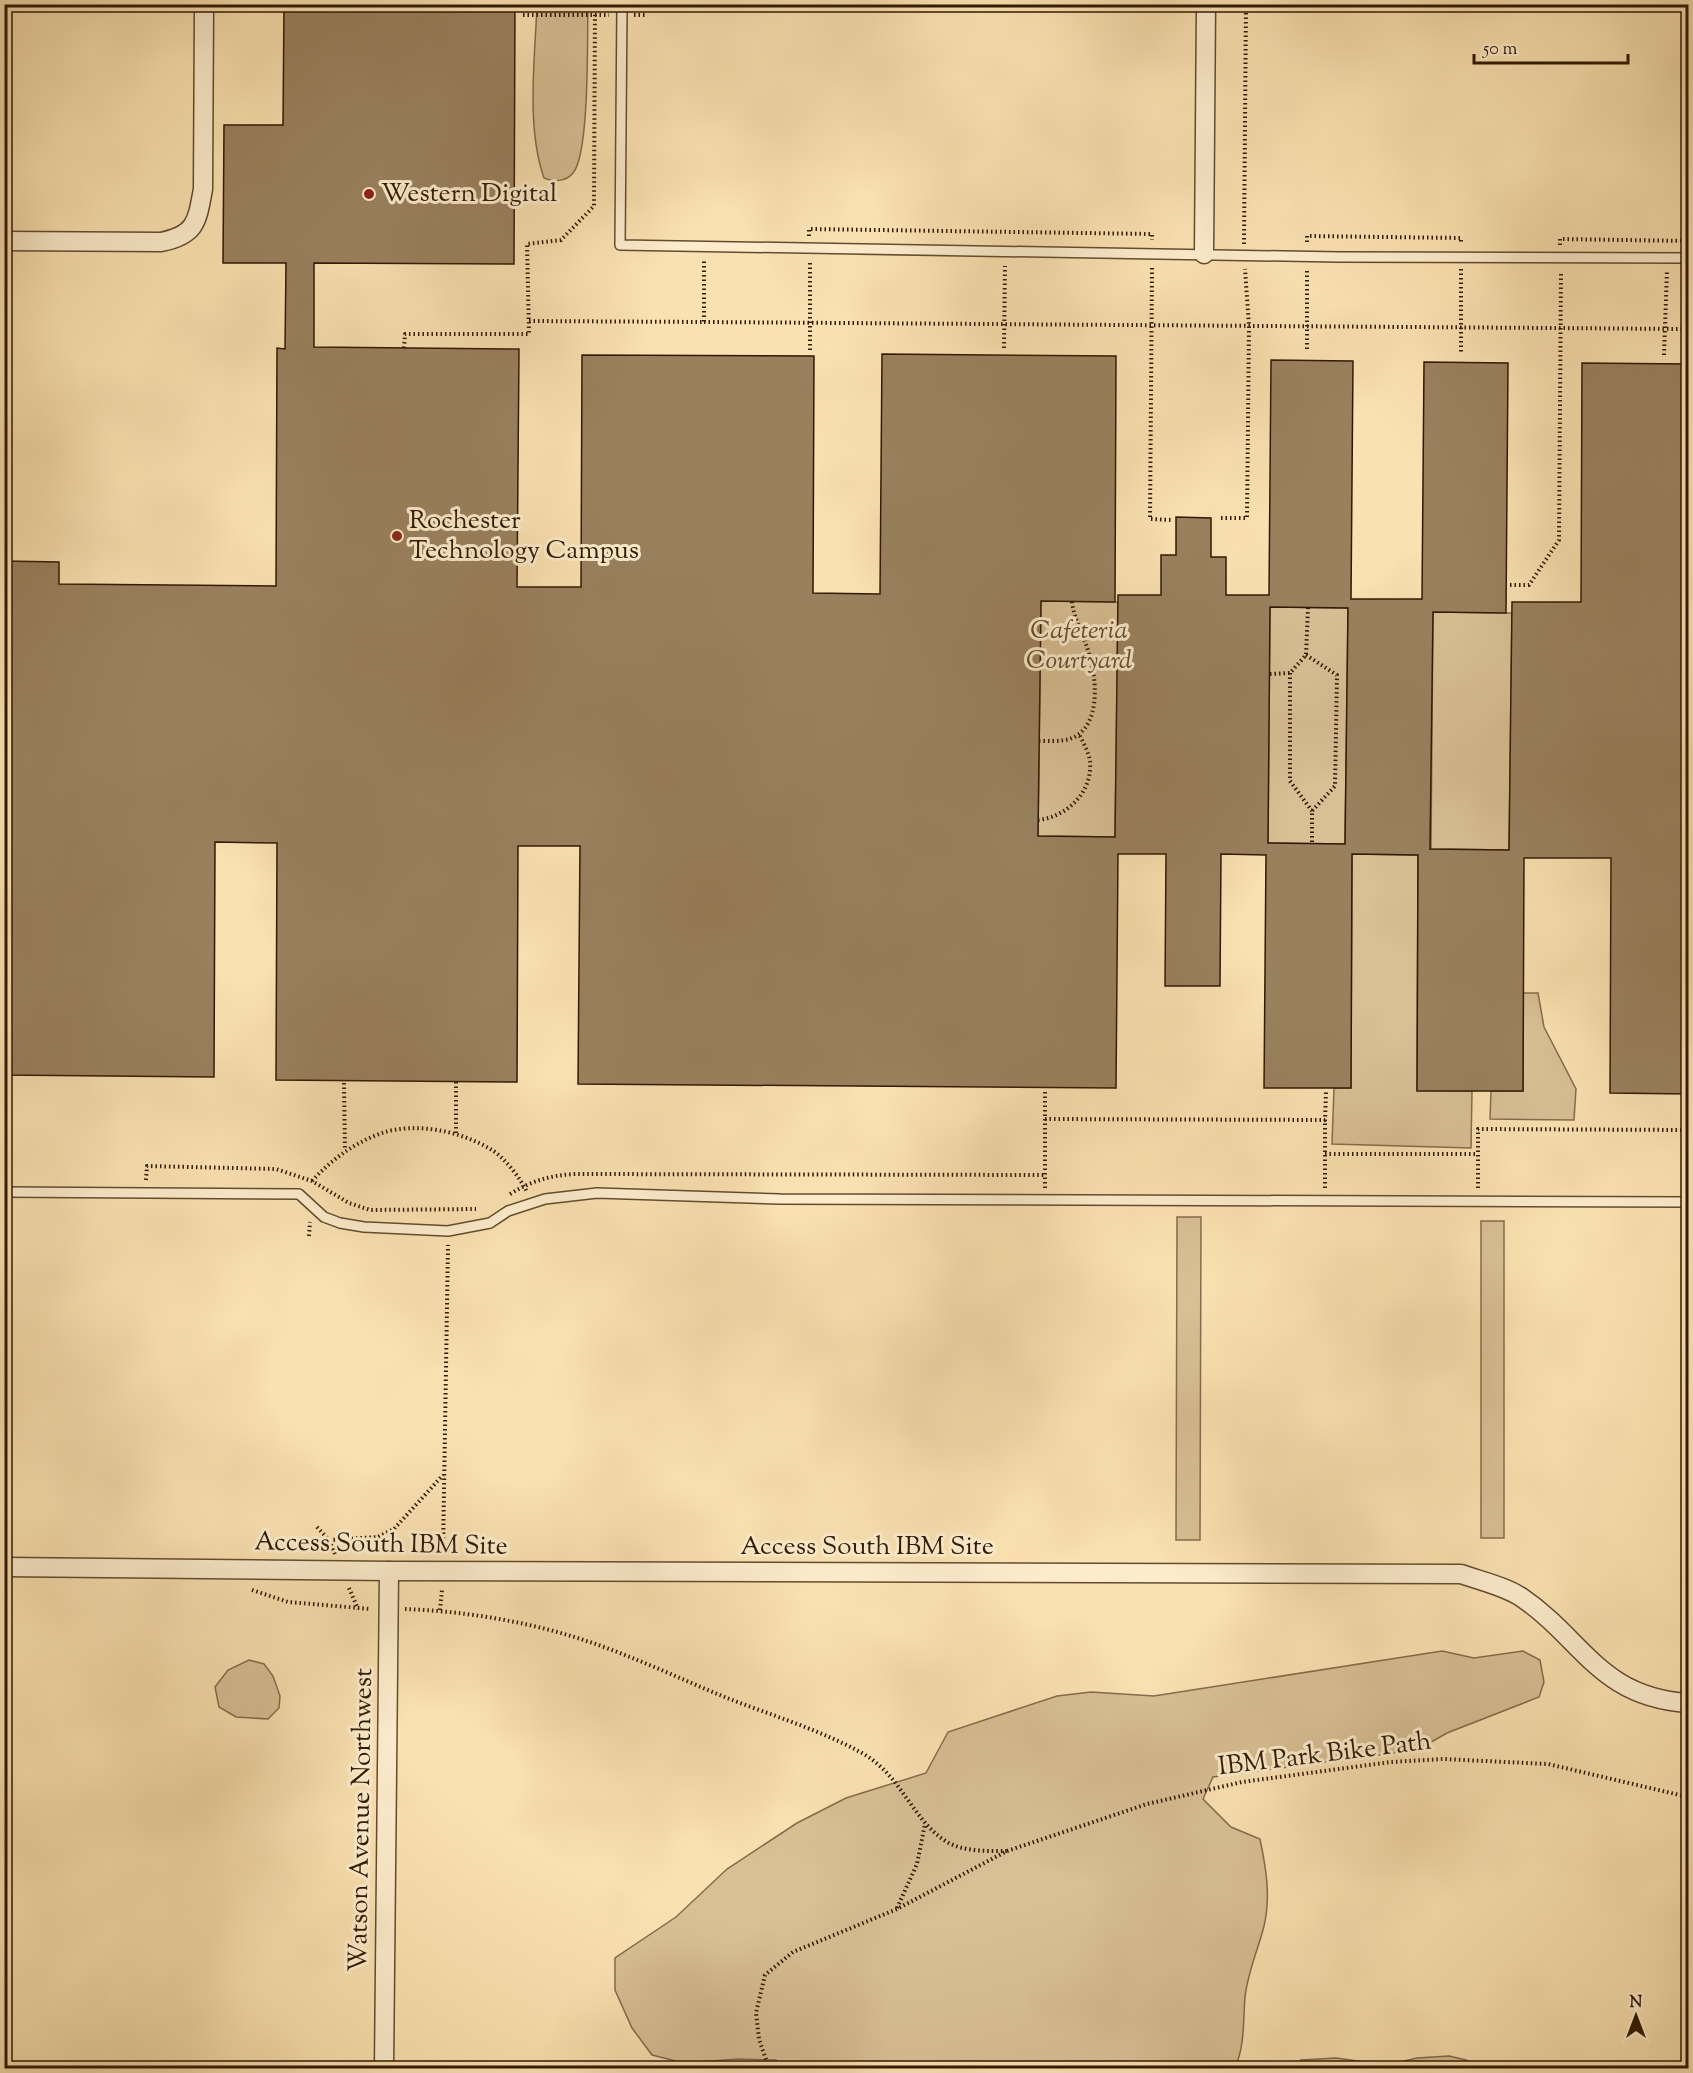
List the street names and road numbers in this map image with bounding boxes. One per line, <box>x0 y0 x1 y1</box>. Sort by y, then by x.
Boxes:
street label: Access South IBM Site <box>254 1524 508 1566</box>
street label: Access South IBM Site <box>740 1529 994 1566</box>
street label: Watson Avenue Northwest <box>341 1668 383 1972</box>
street label: IBM Park Bike Path <box>1216 1724 1434 1786</box>

